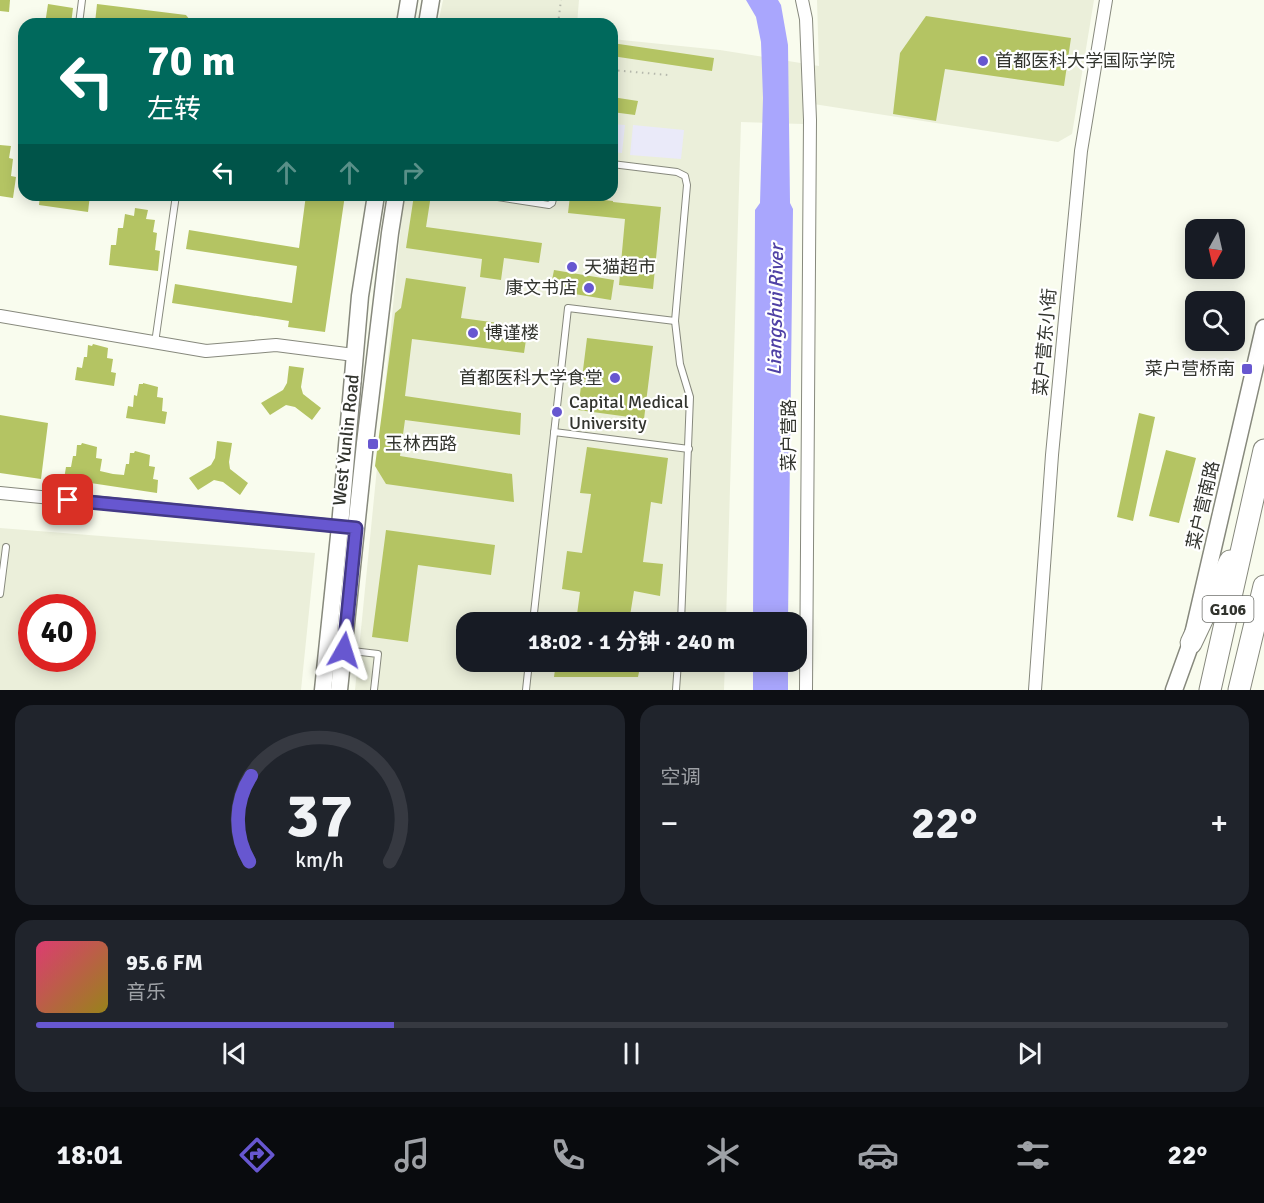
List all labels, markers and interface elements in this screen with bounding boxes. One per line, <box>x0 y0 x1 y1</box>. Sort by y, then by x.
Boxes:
text: 70 m <box>147 36 236 87</box>
icon: left <box>48 42 126 120</box>
place label: 首都医科大学国际学院 <box>995 50 1175 72</box>
marker: 首都医科大学国际学院 <box>976 54 990 68</box>
text: 左转 <box>147 93 201 126</box>
icon: left <box>207 156 240 189</box>
icon: ahead <box>270 156 303 189</box>
icon: ahead <box>333 156 366 189</box>
icon: right <box>396 156 429 189</box>
north arrow <box>1185 219 1245 279</box>
map controls <box>1185 219 1245 351</box>
water label: Liangshui River <box>762 242 789 376</box>
place label: 天猫超市 <box>584 256 656 278</box>
marker: 天猫超市 <box>565 260 579 274</box>
place label: 康文书店 <box>505 277 577 299</box>
marker: 康文书店 <box>582 281 596 295</box>
street label: 菜户营东小街 <box>1029 287 1061 397</box>
button: search <box>1185 291 1245 351</box>
place label: 博谨楼 <box>485 322 539 344</box>
marker: 博谨楼 <box>466 326 480 340</box>
place label: 菜户营桥南 <box>1145 358 1235 380</box>
marker: 菜户营桥南 <box>1240 362 1254 376</box>
place label: 首都医科大学食堂 <box>459 367 603 389</box>
marker: 首都医科大学食堂 <box>608 371 622 385</box>
street label: West Yunlin Road <box>328 373 364 507</box>
place label: Capital Medical University <box>569 391 689 434</box>
street label: 菜户营路 <box>778 399 800 471</box>
marker: Capital Medical University <box>550 405 564 419</box>
place label: 玉林西路 <box>385 433 457 455</box>
marker: 玉林西路 <box>366 437 380 451</box>
street label: 菜户营南路 <box>1182 459 1224 551</box>
pin <box>42 474 93 525</box>
icon: arrive <box>51 483 84 516</box>
speed limit sign: 40 <box>18 594 96 672</box>
road number: G106 <box>1202 596 1254 622</box>
position arrow <box>312 618 376 682</box>
text: 18:02 · 1 分钟 · 240 m <box>528 628 735 655</box>
text: 空调 <box>661 765 701 790</box>
text: 37 <box>286 777 353 854</box>
text: 22° <box>911 796 978 851</box>
text: − <box>661 803 678 844</box>
text: + <box>1210 803 1228 844</box>
text: km/h <box>295 847 344 873</box>
text: 95.6 FM <box>126 949 203 976</box>
text: 音乐 <box>126 980 166 1005</box>
icon: previous <box>218 1037 251 1070</box>
icon: pause <box>615 1037 648 1070</box>
icon: next <box>1013 1037 1046 1070</box>
icon: directions <box>236 1134 278 1176</box>
icon: music <box>391 1134 433 1176</box>
icon: phone <box>547 1134 589 1176</box>
icon: climate <box>702 1134 744 1176</box>
icon: car <box>857 1134 899 1176</box>
icon: filters <box>1012 1134 1054 1176</box>
text: 18:01 <box>57 1139 123 1172</box>
text: 22° <box>1167 1139 1207 1172</box>

